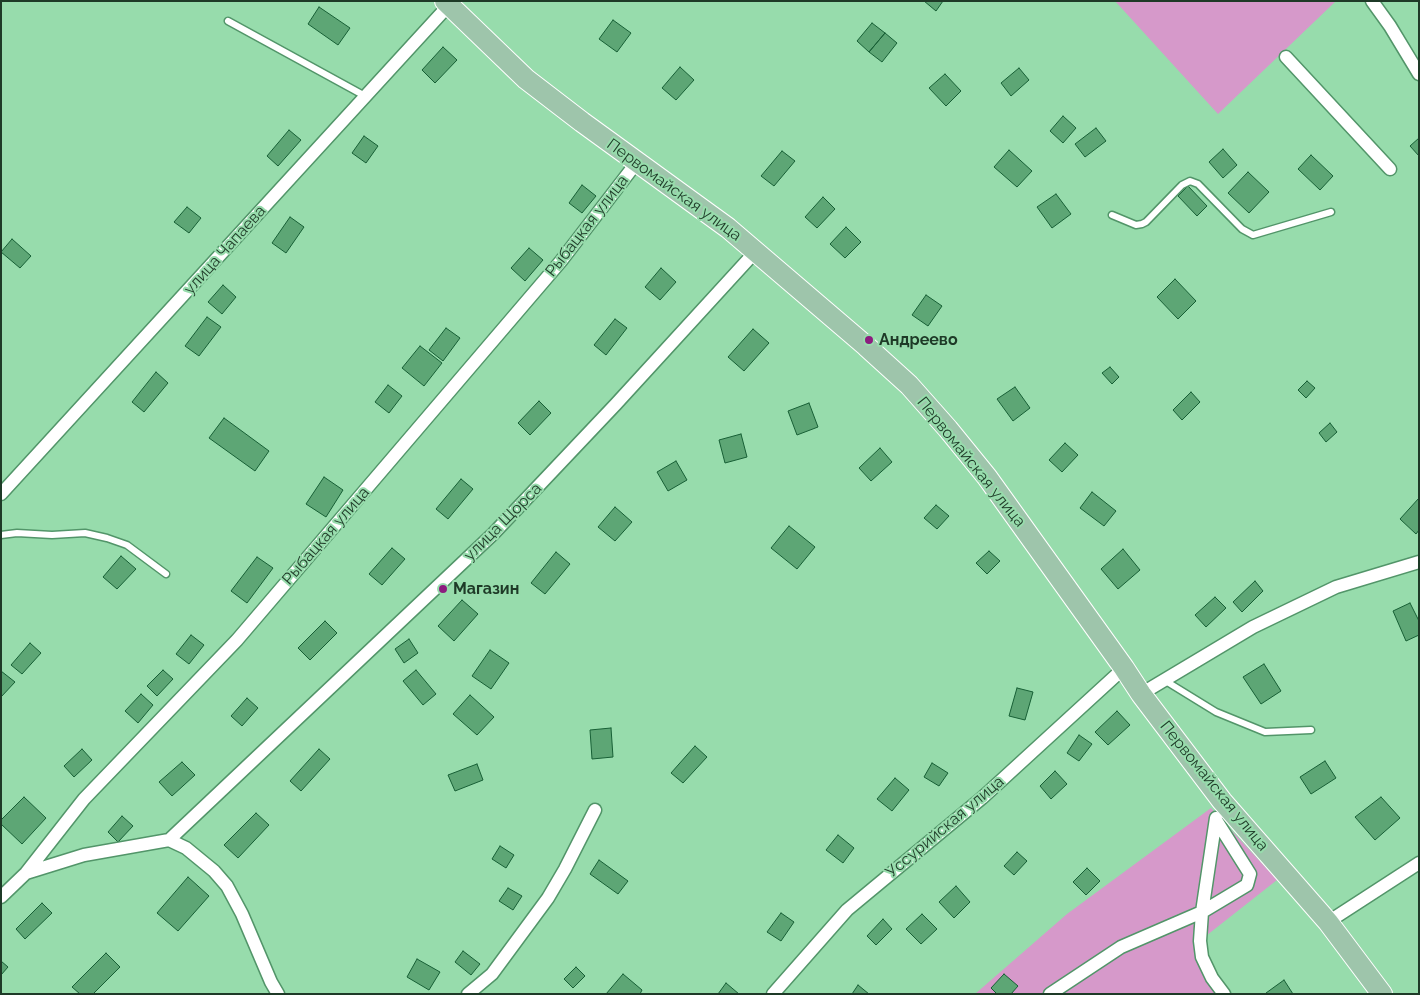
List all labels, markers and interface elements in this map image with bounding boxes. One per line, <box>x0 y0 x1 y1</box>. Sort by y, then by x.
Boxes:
street label: Первомайская улица <box>603 135 745 245</box>
street label: Рыбацкая улица <box>542 172 632 280</box>
street label: улица Чапаева <box>180 202 270 298</box>
place label: Андреево <box>879 330 958 350</box>
marker: Андреево <box>863 334 875 346</box>
street label: Первомайская улица <box>913 393 1029 531</box>
street label: улица Щорса <box>460 479 546 565</box>
street label: Рыбацкая улица <box>278 483 374 589</box>
place label: Магазин <box>453 579 519 599</box>
marker: Магазин <box>437 583 449 595</box>
street label: Первомайская улица <box>1156 717 1272 855</box>
street label: Уссурийская улица <box>882 772 1008 882</box>

